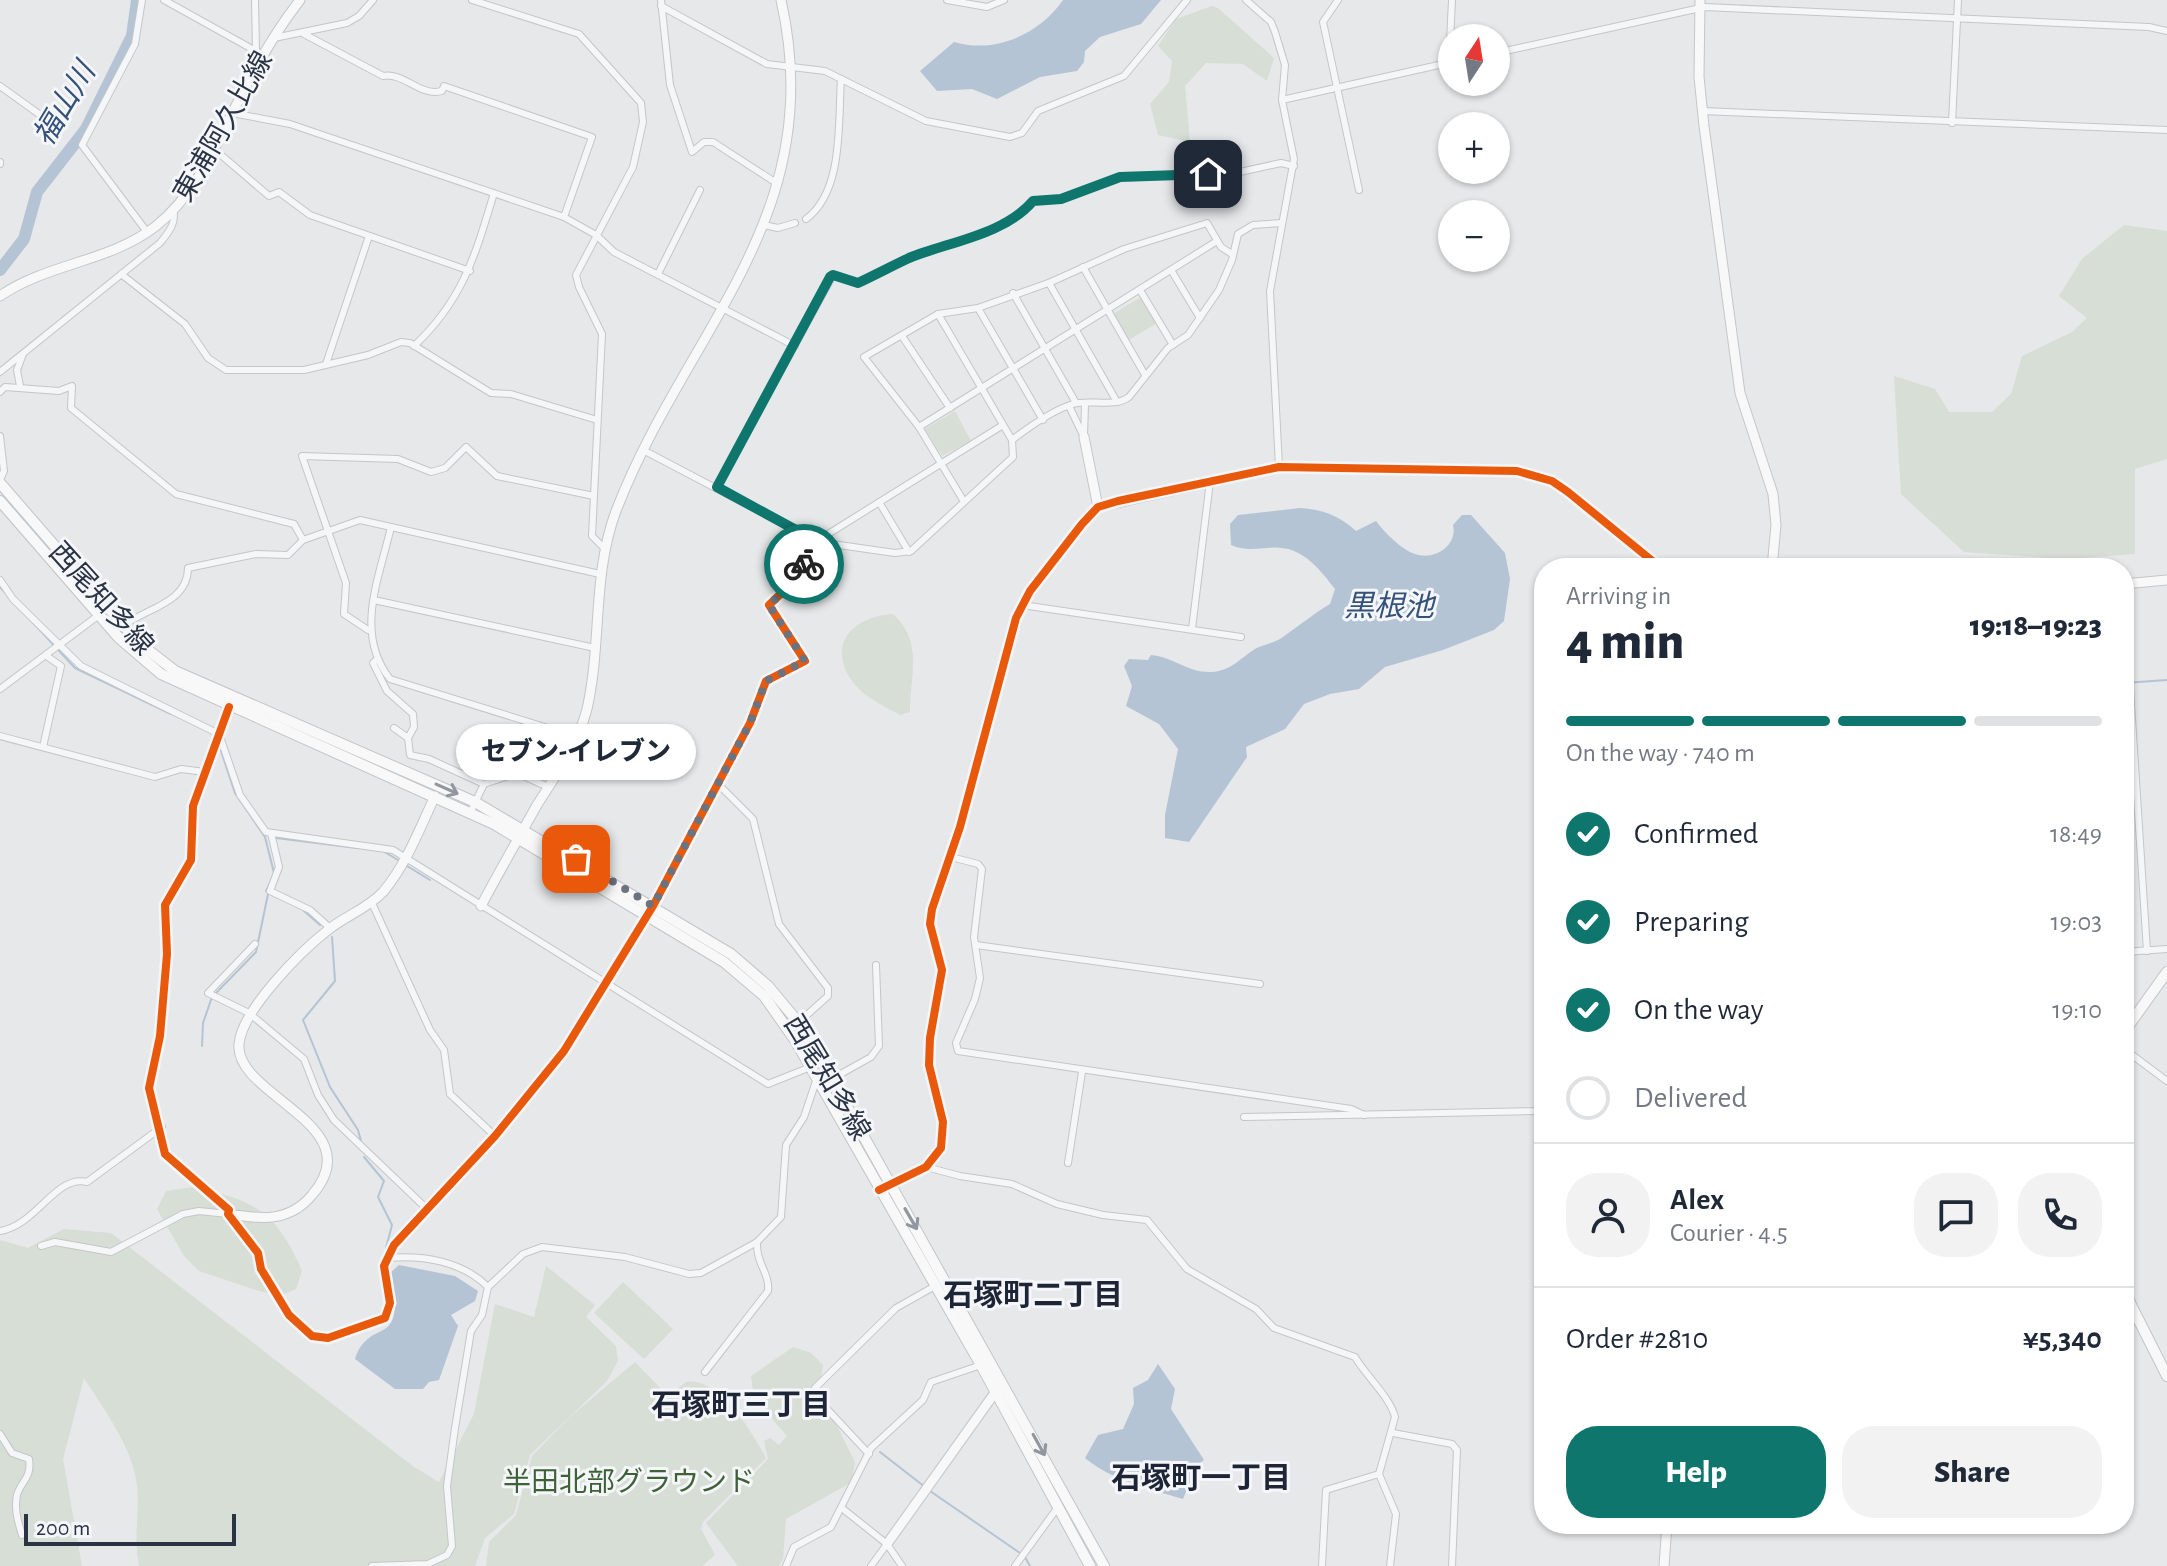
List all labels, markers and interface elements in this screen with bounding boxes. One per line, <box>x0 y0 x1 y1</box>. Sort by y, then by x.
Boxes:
north arrow <box>1438 24 1510 96</box>
map controls <box>1438 24 1510 272</box>
street label: 東浦阿久比線 <box>168 46 278 207</box>
water label: 福山川 <box>27 55 102 151</box>
button: + <box>1438 112 1510 184</box>
pin <box>1174 140 1242 208</box>
icon: home <box>1186 152 1230 196</box>
button: − <box>1438 200 1510 272</box>
courier <box>764 524 844 604</box>
street label: 西尾知多線 <box>43 537 159 661</box>
icon: bike <box>782 542 826 586</box>
text: Arriving in <box>1566 583 1671 609</box>
water label: 黒根池 <box>1344 590 1437 622</box>
text: 19:18–19:23 <box>1970 611 2102 641</box>
text: 4 min <box>1566 616 1684 668</box>
callout: セブン-イレブン <box>456 723 696 779</box>
text: セブン-イレブン <box>481 739 671 765</box>
text: On the way · 740 m <box>1566 740 1755 766</box>
one-way arrow <box>434 782 459 797</box>
icon: check <box>1566 812 1610 856</box>
text: Confirmed <box>1634 819 1758 849</box>
text: 18:49 <box>2050 821 2102 847</box>
pin <box>542 825 610 893</box>
icon: bag <box>554 837 598 881</box>
icon: check <box>1566 900 1610 944</box>
text: Preparing <box>1634 907 1749 937</box>
text: 19:03 <box>2050 909 2102 935</box>
icon: check <box>1566 988 1610 1032</box>
text: On the way <box>1634 995 1763 1025</box>
text: 19:10 <box>2052 997 2102 1023</box>
street label: 西尾知多線 <box>778 1010 876 1145</box>
text: Delivered <box>1634 1083 1747 1113</box>
button: person <box>1566 1173 1650 1257</box>
button: chat <box>1914 1173 1998 1257</box>
button: phone <box>2018 1173 2102 1257</box>
text: Alex <box>1670 1185 1724 1215</box>
one-way arrow <box>903 1207 919 1230</box>
text: Courier · 4.5 <box>1670 1220 1788 1246</box>
district label: 石塚町二丁目 <box>943 1280 1123 1311</box>
text: Order #2810 <box>1566 1324 1708 1354</box>
text: ¥5,340 <box>2023 1324 2102 1354</box>
district label: 石塚町三丁目 <box>651 1390 831 1421</box>
button: Help <box>1566 1426 1826 1518</box>
button: Share <box>1842 1426 2102 1518</box>
one-way arrow <box>1032 1433 1047 1457</box>
district label: 石塚町一丁目 <box>1111 1463 1291 1494</box>
park label: 半田北部グラウンド <box>503 1467 755 1497</box>
scale bar <box>24 1510 236 1546</box>
text: 200 m <box>36 1517 90 1539</box>

